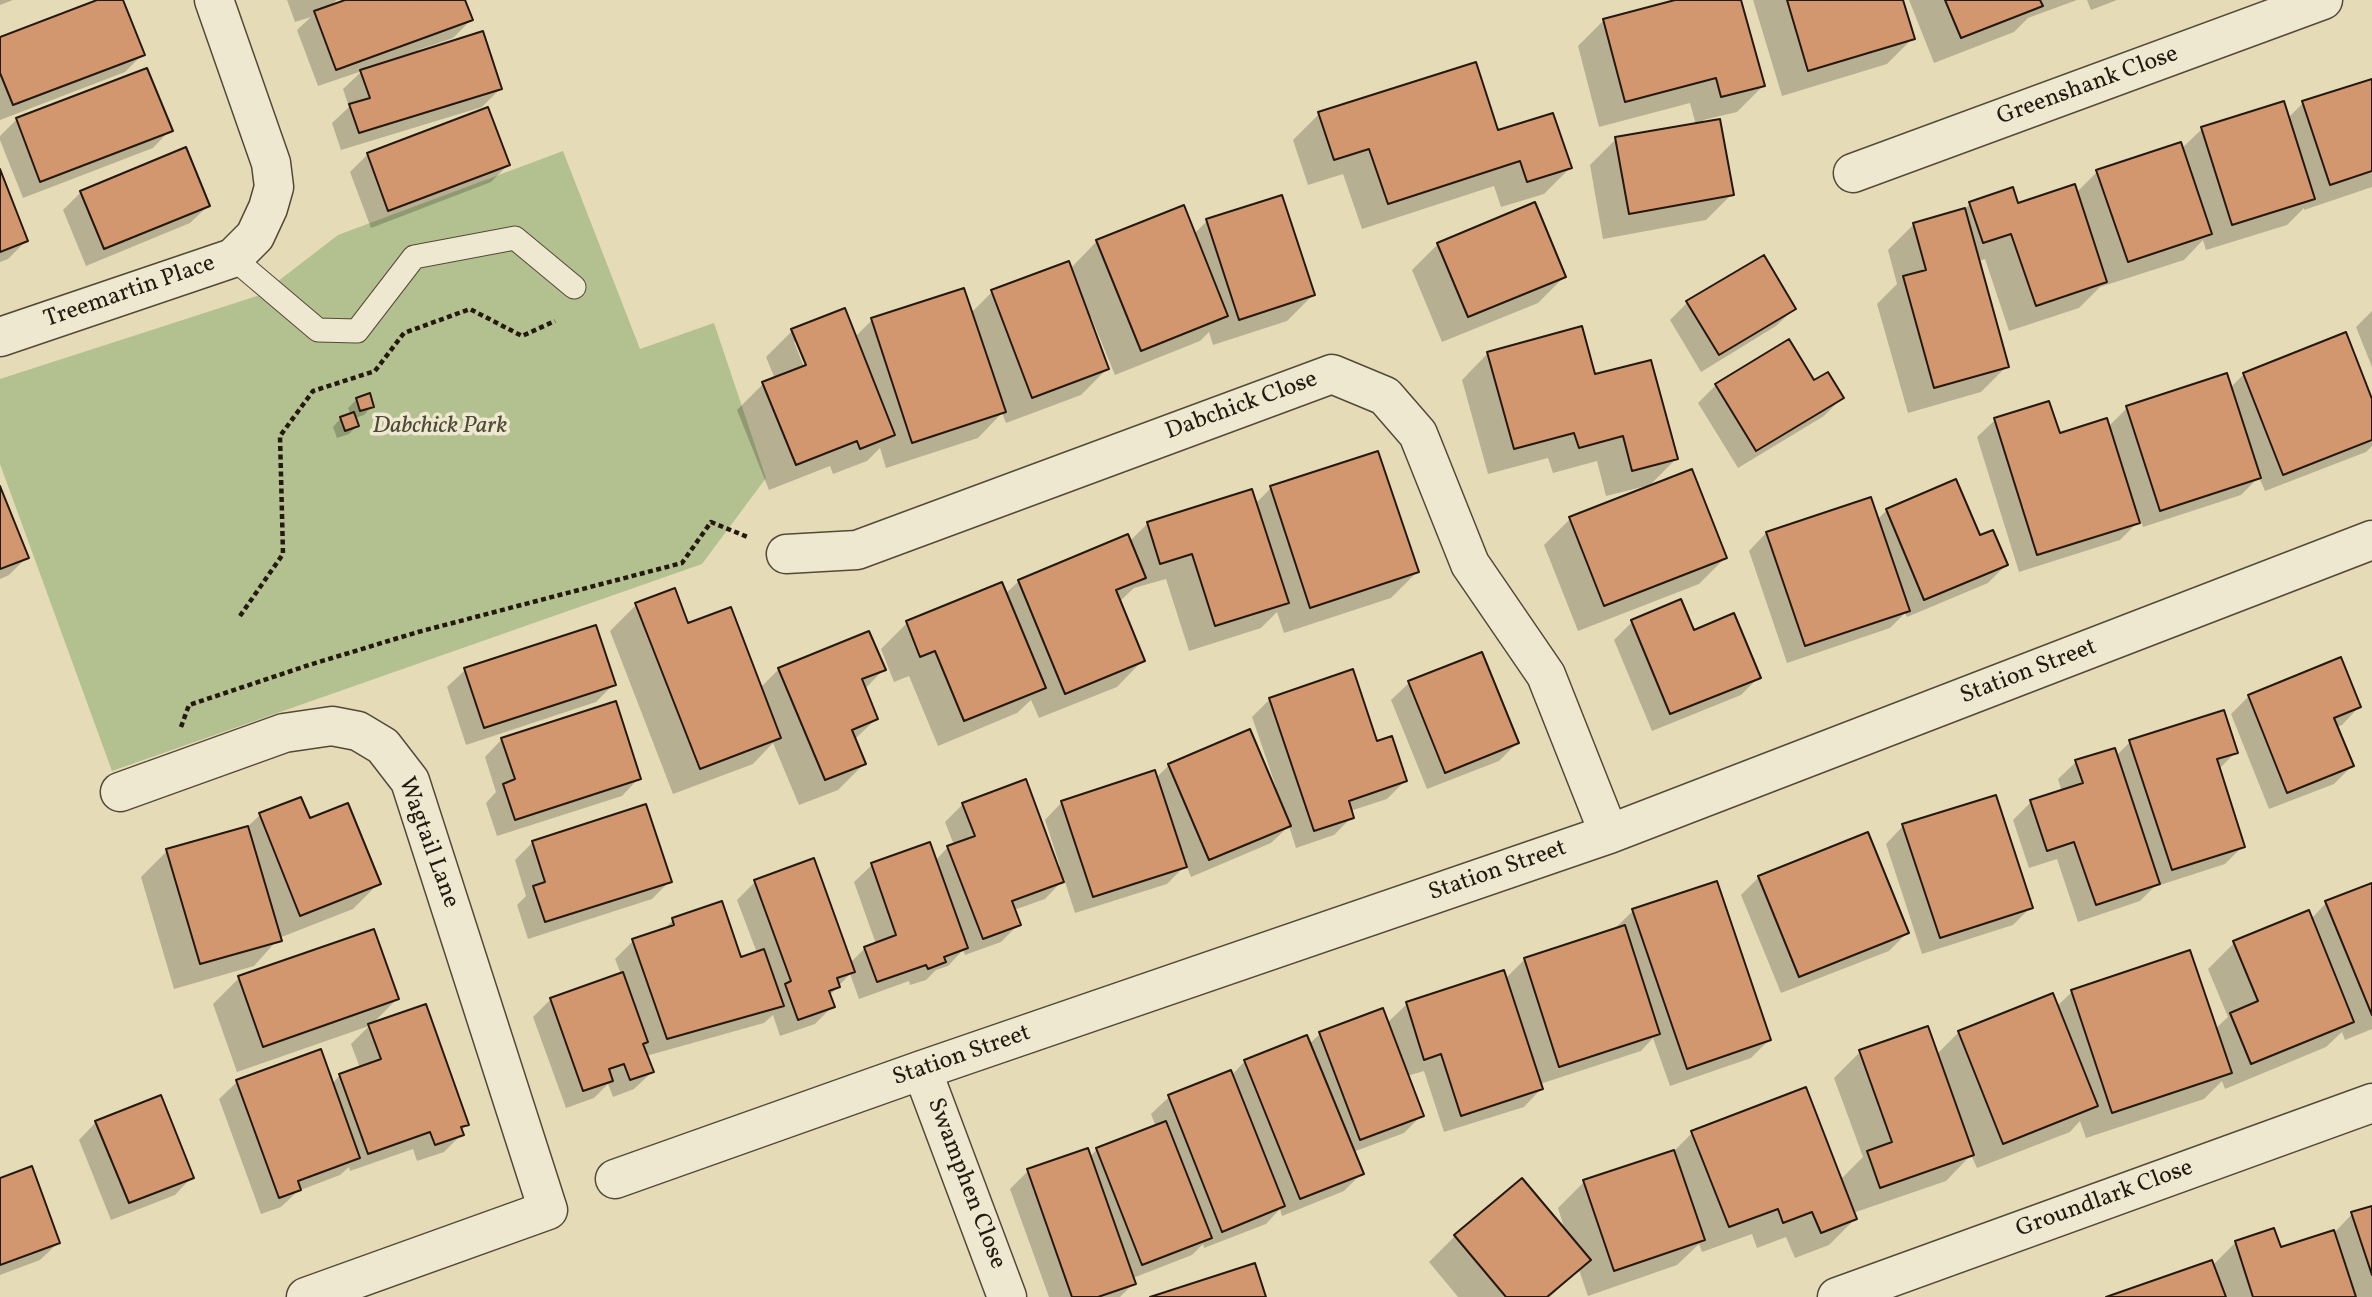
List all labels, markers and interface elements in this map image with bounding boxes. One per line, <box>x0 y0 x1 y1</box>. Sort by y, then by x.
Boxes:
street label: Greenshank Close <box>1993 41 2183 133</box>
street label: Treemartin Place <box>41 250 219 336</box>
street label: Dabchick Close <box>1162 366 1322 448</box>
park label: Dabchick Park <box>373 414 507 442</box>
street label: Station Street <box>1957 634 2101 712</box>
street label: Wagtail Lane <box>390 774 464 912</box>
street label: Station Street <box>1425 835 1571 909</box>
street label: Station Street <box>889 1020 1035 1094</box>
street label: Swamphen Close <box>919 1095 1011 1273</box>
street label: Groundlark Close <box>2013 1155 2197 1245</box>

